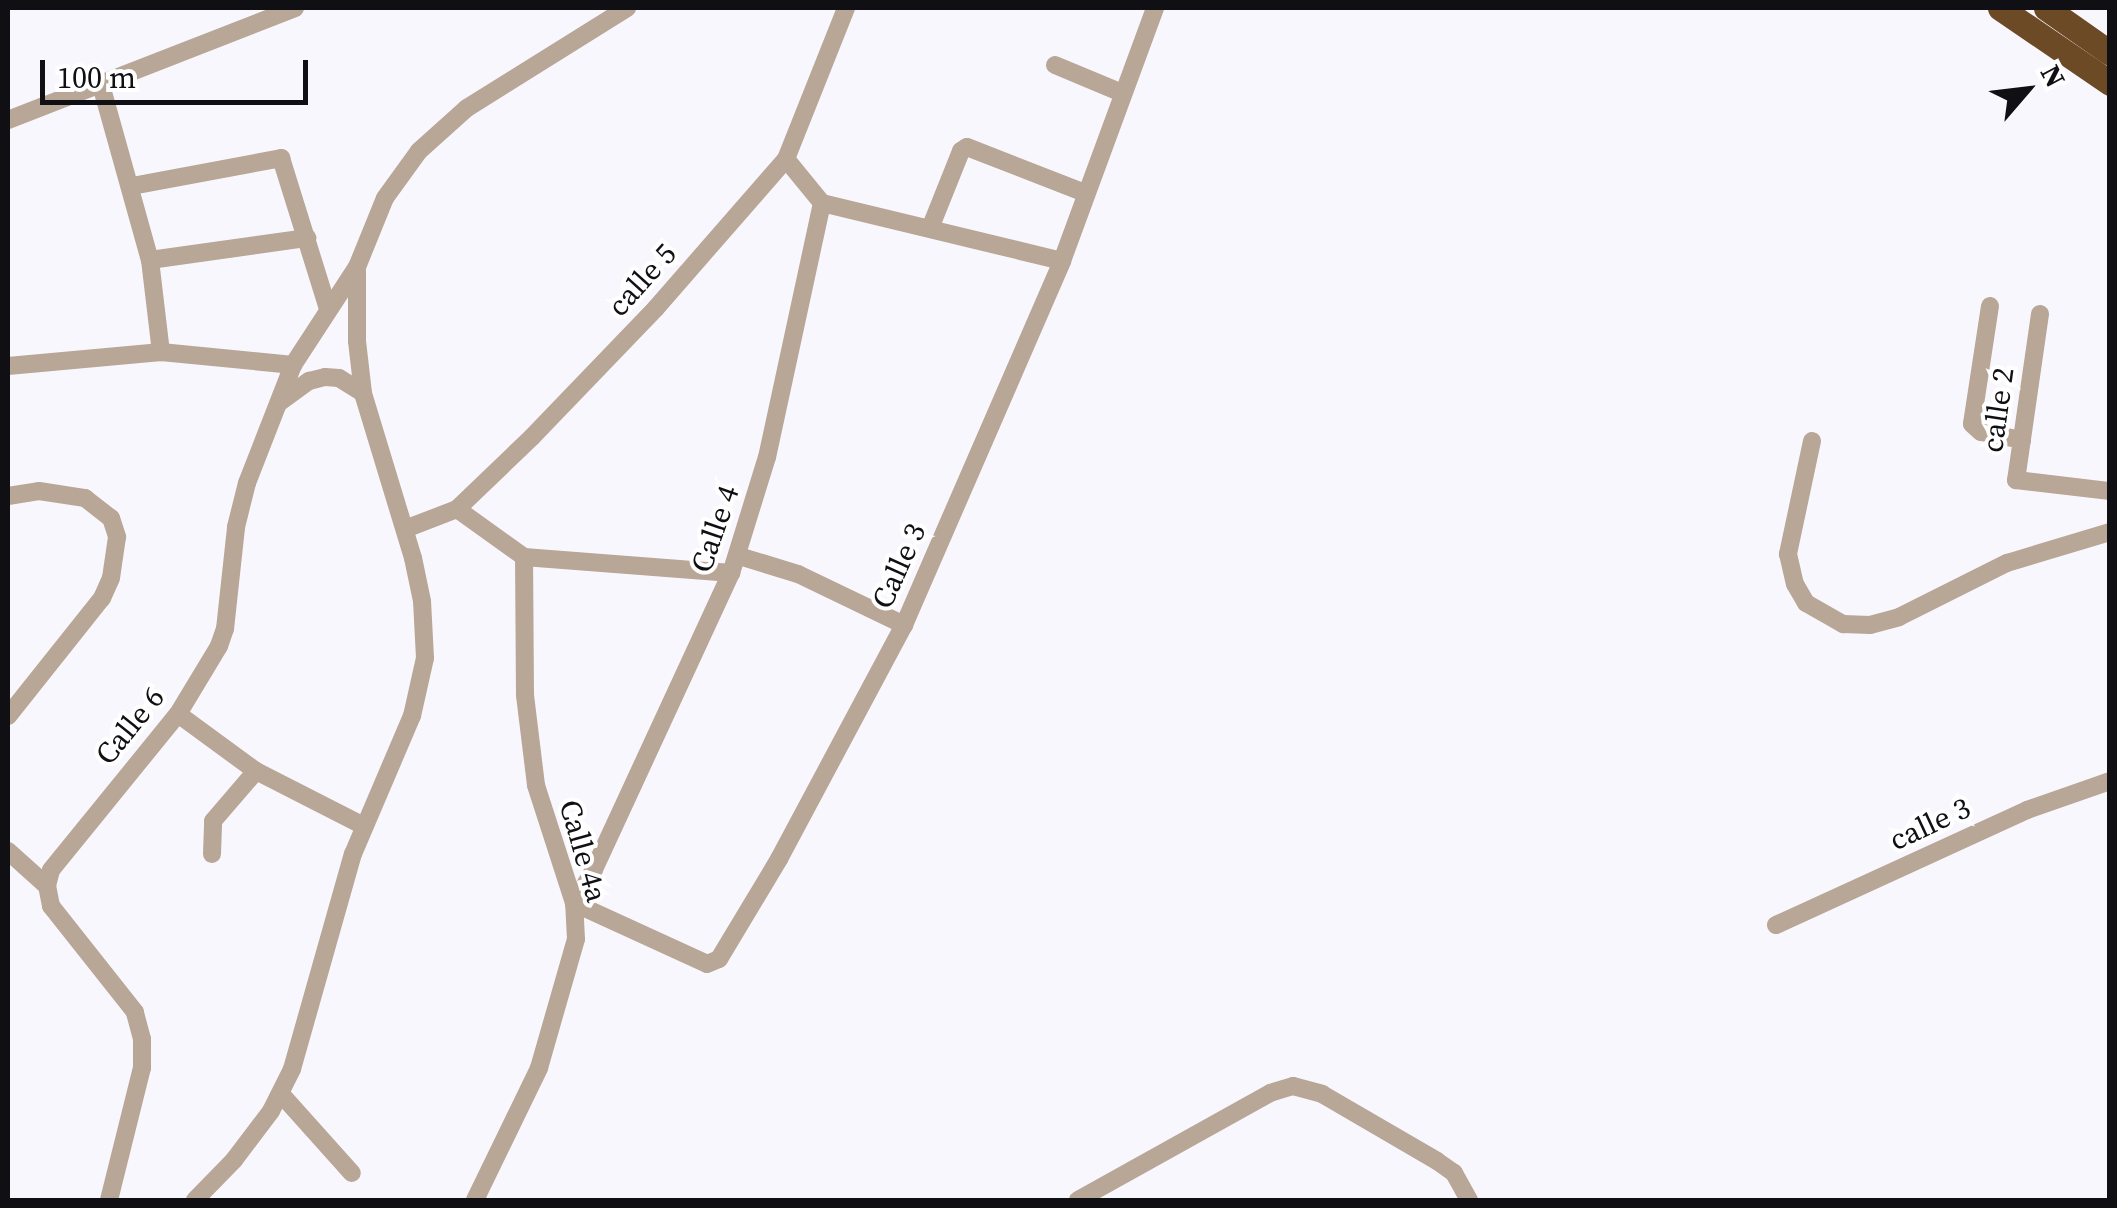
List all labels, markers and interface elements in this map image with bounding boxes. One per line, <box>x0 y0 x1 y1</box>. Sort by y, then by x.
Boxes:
scale bar <box>45 40 312 102</box>
north arrow <box>1977 40 2077 140</box>
text: 100 m <box>57 57 136 98</box>
text: N <box>2032 58 2075 94</box>
street label: calle 5 <box>600 236 684 324</box>
street label: calle 2 <box>1974 365 2022 455</box>
street label: Calle 4 <box>683 481 747 577</box>
street label: Calle 3 <box>864 518 934 614</box>
street label: Calle 6 <box>88 680 172 772</box>
street label: calle 3 <box>1884 790 1976 858</box>
street label: Calle 4a <box>551 796 615 906</box>

